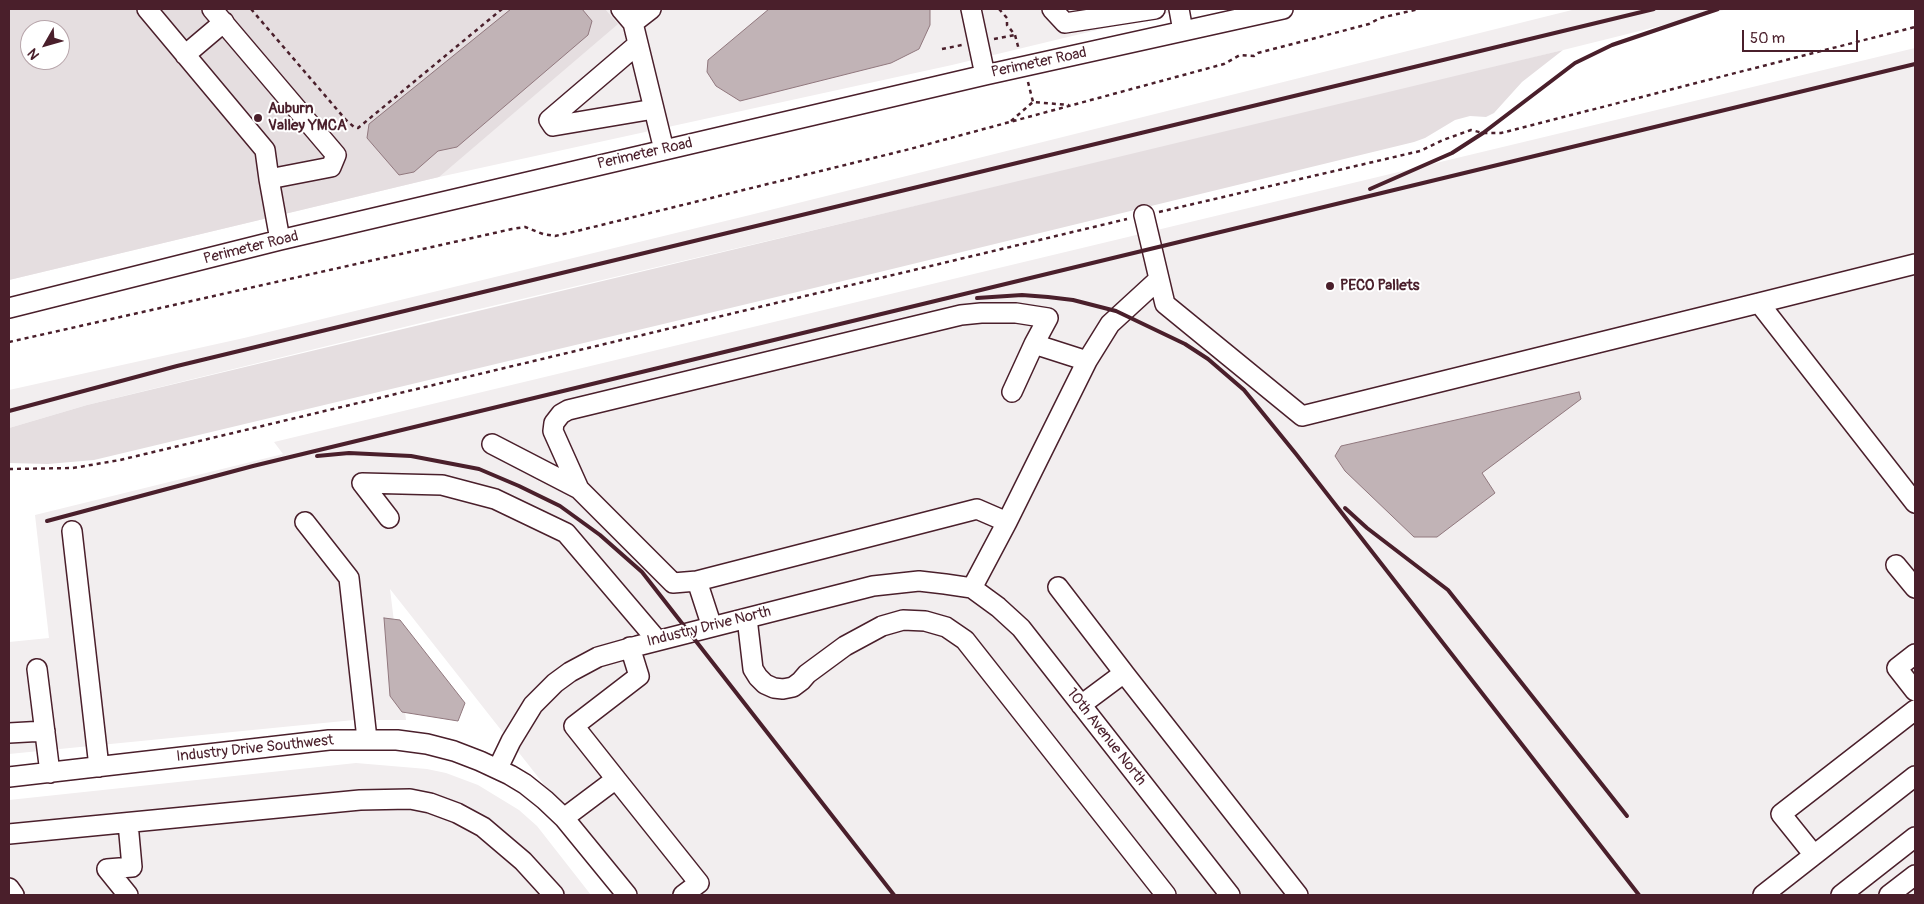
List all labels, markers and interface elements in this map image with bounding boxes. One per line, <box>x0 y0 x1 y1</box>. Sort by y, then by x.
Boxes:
north arrow <box>20 20 70 70</box>
scale bar <box>1744 20 1860 52</box>
text: 50 m <box>1750 29 1785 48</box>
street label: Perimeter Road <box>990 44 1088 82</box>
text: N <box>24 45 43 63</box>
place label: Auburn Valley YMCA <box>268 100 347 135</box>
marker: Auburn Valley YMCA <box>252 112 264 124</box>
street label: Perimeter Road <box>596 134 694 174</box>
street label: Perimeter Road <box>202 228 300 268</box>
place label: PECO Pallets <box>1340 277 1419 295</box>
marker: PECO Pallets <box>1324 280 1336 292</box>
street label: Industry Drive North <box>645 603 773 651</box>
street label: 10th Avenue North <box>1062 685 1150 789</box>
street label: Industry Drive Southwest <box>175 732 335 766</box>

